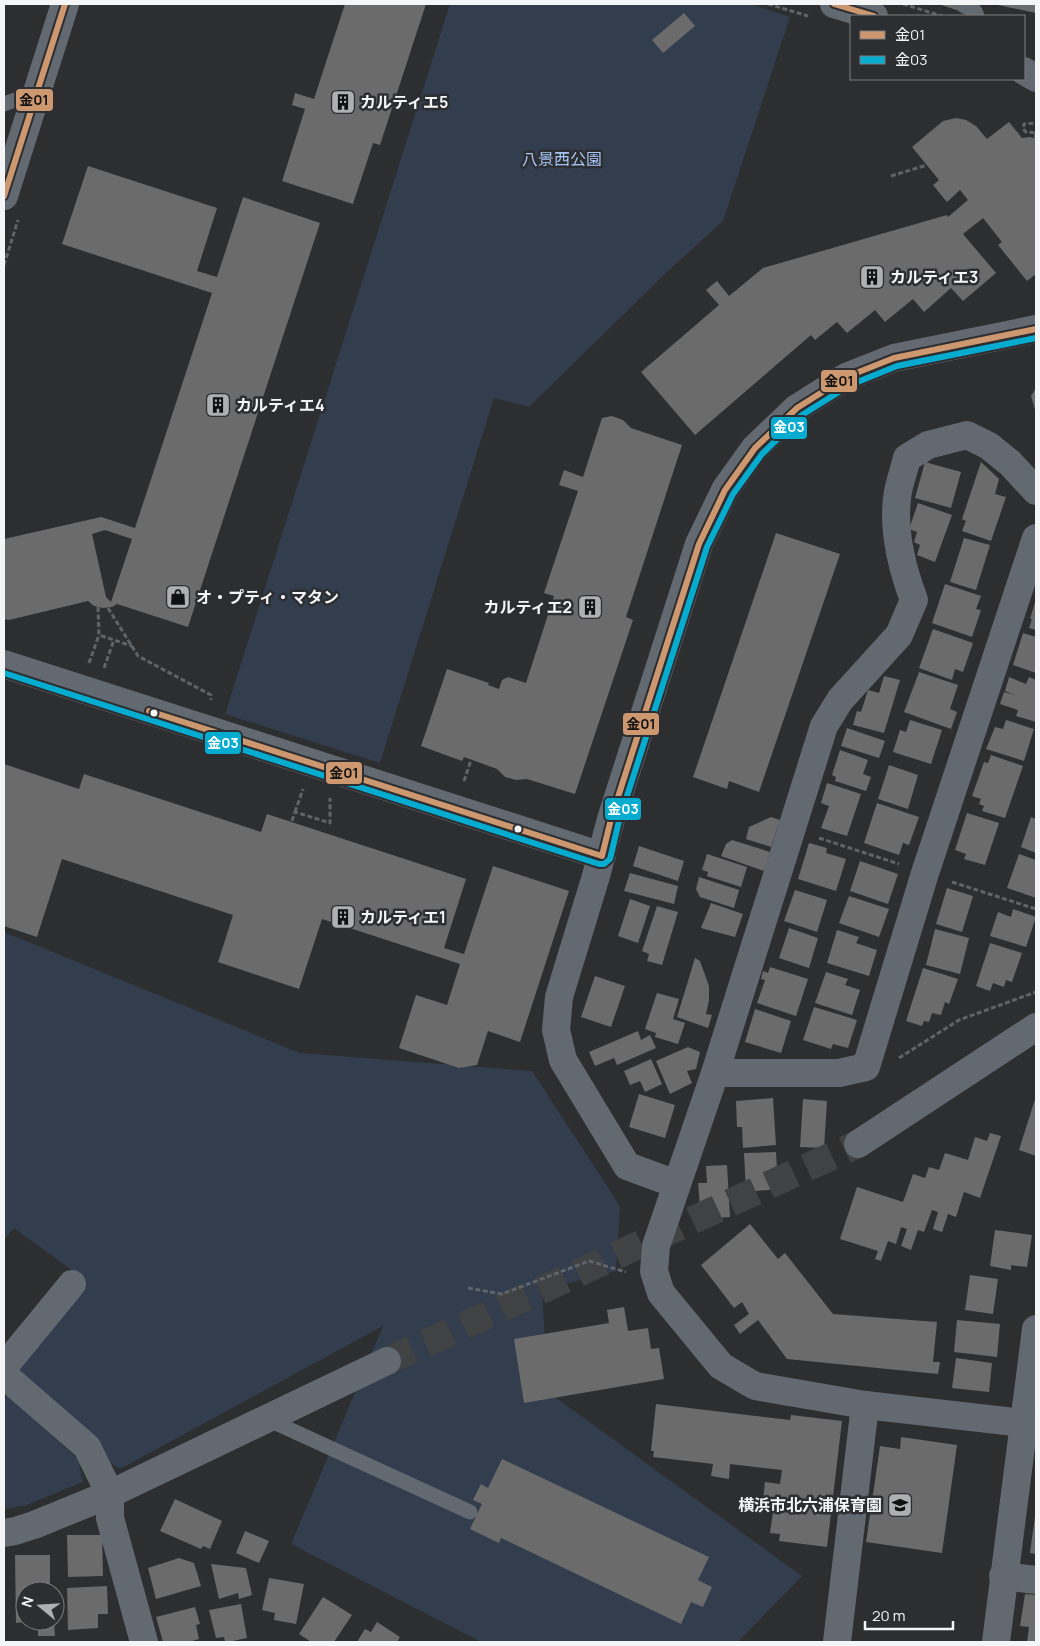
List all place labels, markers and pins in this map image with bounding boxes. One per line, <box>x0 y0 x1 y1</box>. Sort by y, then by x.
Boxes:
building icon: カルティエ5 <box>330 89 356 115</box>
place label: カルティエ5 <box>360 91 448 113</box>
building icon: カルティエ3 <box>859 264 885 290</box>
place label: カルティエ3 <box>890 266 978 288</box>
building icon: カルティエ4 <box>205 392 231 418</box>
place label: カルティエ4 <box>236 394 325 416</box>
shop icon: オ・プティ・マタン <box>165 584 191 610</box>
place label: オ・プティ・マタン <box>196 586 339 608</box>
building icon: カルティエ2 <box>577 594 603 620</box>
place label: カルティエ2 <box>483 596 572 618</box>
unlabelled marker <box>149 708 159 718</box>
unlabelled marker <box>513 824 523 834</box>
building icon: カルティエ1 <box>330 904 356 930</box>
place label: カルティエ1 <box>360 906 446 928</box>
school or university icon: 横浜市北六浦保育園 <box>887 1492 913 1518</box>
place label: 横浜市北六浦保育園 <box>738 1494 882 1516</box>

